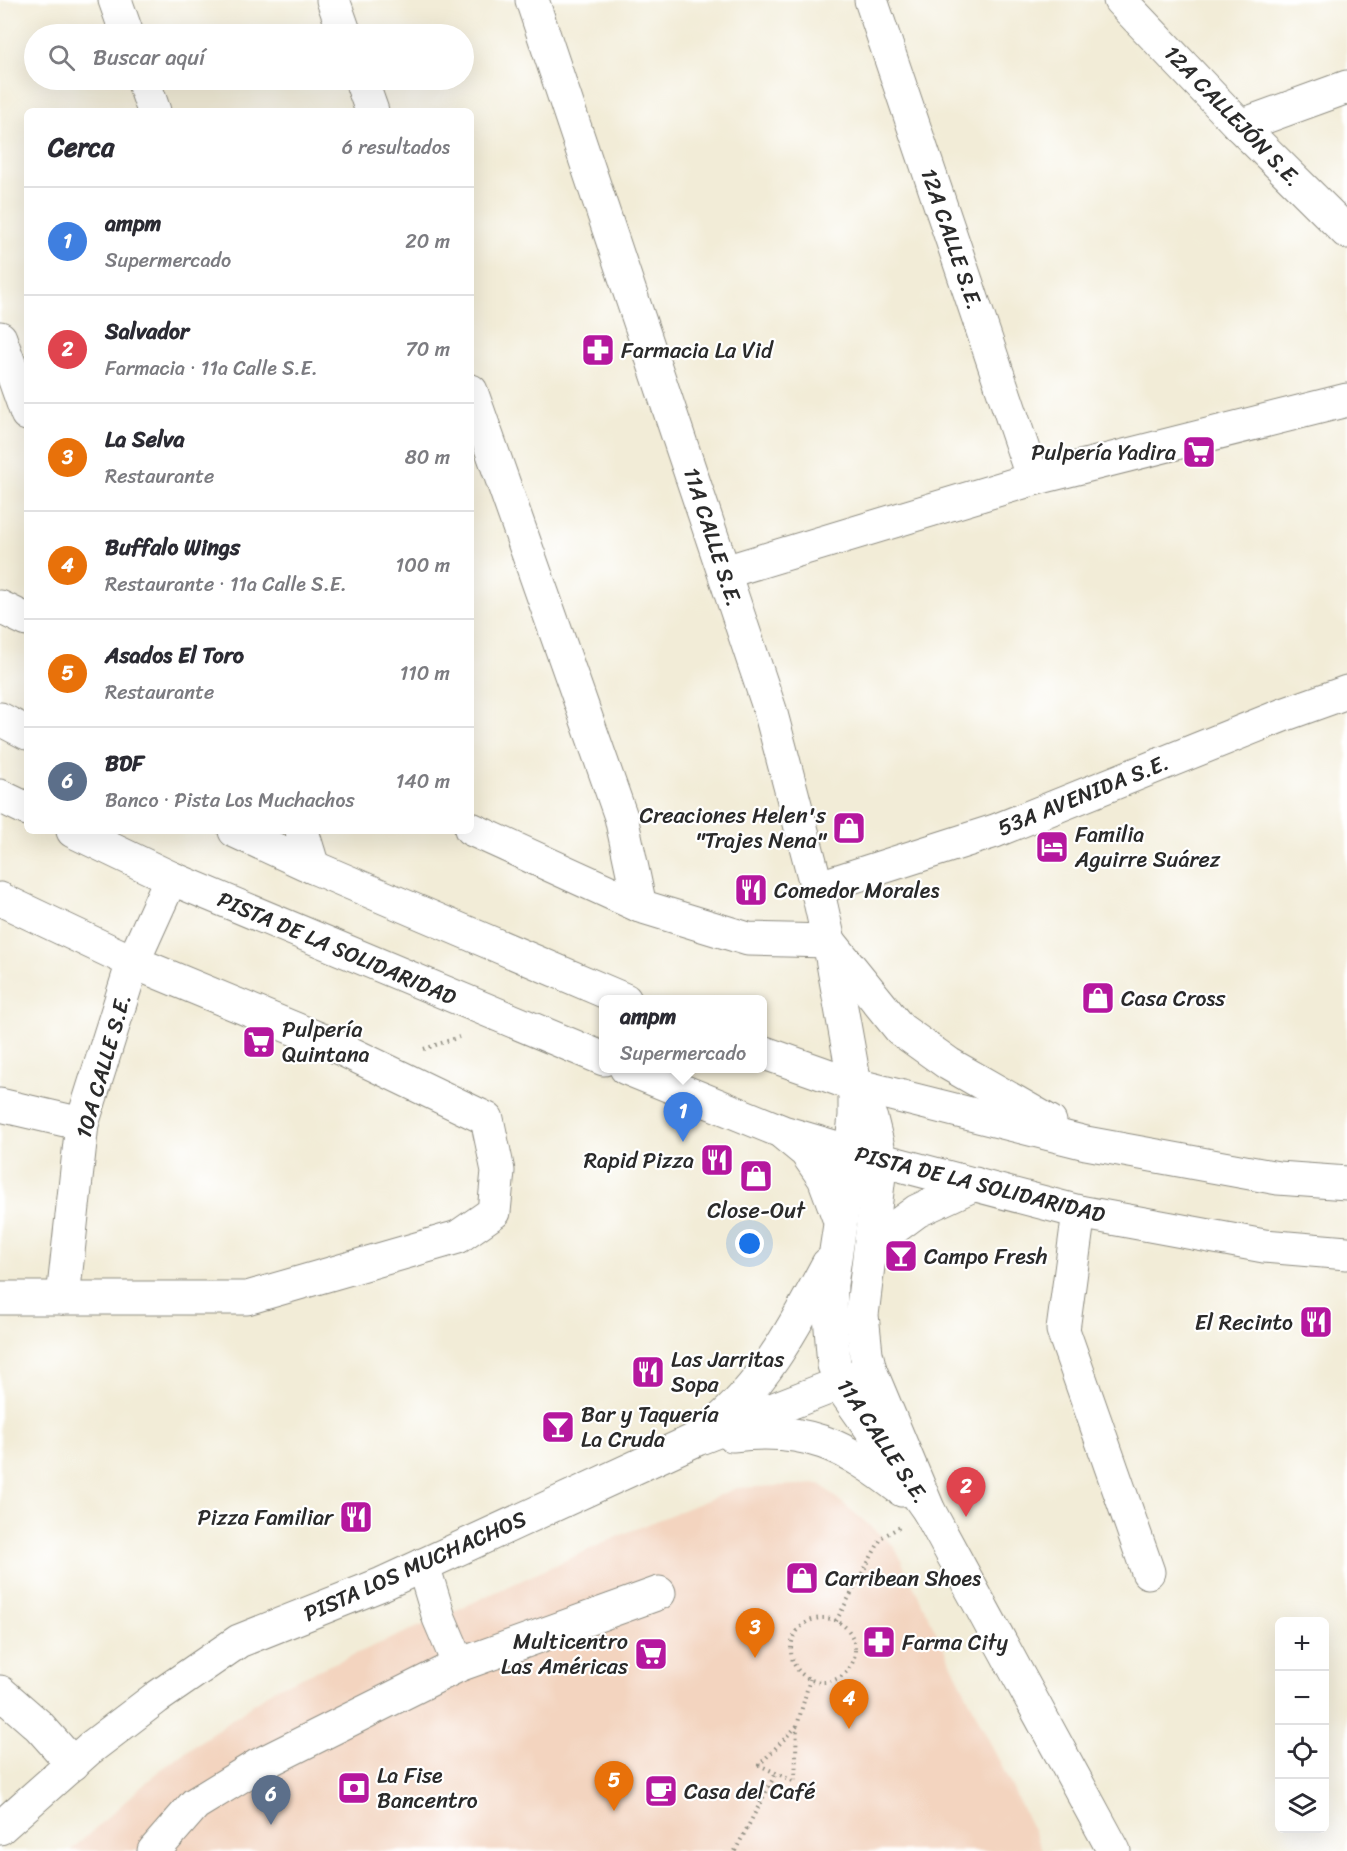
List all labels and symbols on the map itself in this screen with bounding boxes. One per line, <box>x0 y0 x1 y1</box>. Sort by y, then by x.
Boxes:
street label: 12A CALLEJÓN S.E. <box>1154 36 1312 196</box>
street label: 12A CALLE S.E. <box>909 163 995 315</box>
place label: Farmacia La Vid <box>621 331 774 370</box>
pharmacy icon: Farmacia La Vid <box>580 332 616 368</box>
place label: Pulpería Yadira <box>1031 433 1176 472</box>
supermarket icon: Pulpería Yadira <box>1181 434 1217 470</box>
street label: 11A CALLE S.E. <box>672 462 754 612</box>
street label: 53A AVENIDA S.E. <box>991 743 1175 847</box>
place label: Creaciones Helen's "Trajes Nena" <box>640 796 828 860</box>
shop icon: Creaciones Helen's "Trajes Nena" <box>831 810 867 846</box>
place label: Familia Aguirre Suárez <box>1074 815 1221 879</box>
hotel icon: Familia Aguirre Suárez <box>1034 829 1070 865</box>
place label: Comedor Morales <box>774 871 939 910</box>
restaurant icon: Comedor Morales <box>733 872 769 908</box>
street label: PISTA DE LA SOLIDARIDAD <box>211 880 463 1016</box>
place label: Casa Cross <box>1121 979 1226 1018</box>
shop icon: Casa Cross <box>1080 980 1116 1016</box>
street label: 10A CALLE S.E. <box>64 989 142 1143</box>
place label: Pulpería Quintana <box>282 1010 370 1074</box>
supermarket icon: Pulpería Quintana <box>241 1024 277 1060</box>
pin: 1 <box>664 1092 702 1142</box>
street label: PISTA DE LA SOLIDARIDAD <box>851 1134 1109 1234</box>
place label: Rapid Pizza <box>584 1141 694 1180</box>
restaurant icon: Rapid Pizza <box>699 1142 735 1178</box>
shop icon: Close-Out <box>738 1158 774 1194</box>
place label: Close-Out <box>707 1191 806 1230</box>
your location <box>735 1229 764 1258</box>
place label: Campo Fresh <box>924 1237 1047 1276</box>
bar icon: Campo Fresh <box>883 1238 919 1274</box>
place label: El Recinto <box>1195 1303 1293 1342</box>
restaurant icon: El Recinto <box>1298 1304 1334 1340</box>
place label: Las Jarritas Sopa <box>671 1340 785 1404</box>
restaurant icon: Las Jarritas Sopa <box>630 1354 666 1390</box>
street label: 11A CALLE S.E. <box>826 1370 940 1512</box>
place label: Bar y Taquería La Cruda <box>581 1395 719 1459</box>
bar icon: Bar y Taquería La Cruda <box>540 1409 576 1445</box>
pin: 2 <box>946 1468 986 1517</box>
place label: Pizza Familiar <box>198 1498 335 1537</box>
street label: PISTA LOS MUCHACHOS <box>297 1499 533 1633</box>
restaurant icon: Pizza Familiar <box>338 1499 374 1535</box>
place label: Carribean Shoes <box>825 1559 981 1598</box>
shop icon: Carribean Shoes <box>784 1560 820 1596</box>
pin: 3 <box>736 1608 774 1658</box>
place label: Multicentro Las Américas <box>501 1622 629 1686</box>
place label: Farma City <box>902 1623 1008 1662</box>
pharmacy icon: Farma City <box>861 1624 897 1660</box>
supermarket icon: Multicentro Las Américas <box>633 1636 669 1672</box>
pin: 4 <box>830 1680 868 1729</box>
place label: La Fise Bancentro <box>377 1756 478 1820</box>
pin: 5 <box>594 1762 634 1811</box>
bank icon: La Fise Bancentro <box>336 1770 372 1806</box>
place label: Casa del Café <box>684 1772 816 1811</box>
cafe icon: Casa del Café <box>643 1773 679 1809</box>
pin: 6 <box>252 1776 290 1825</box>

